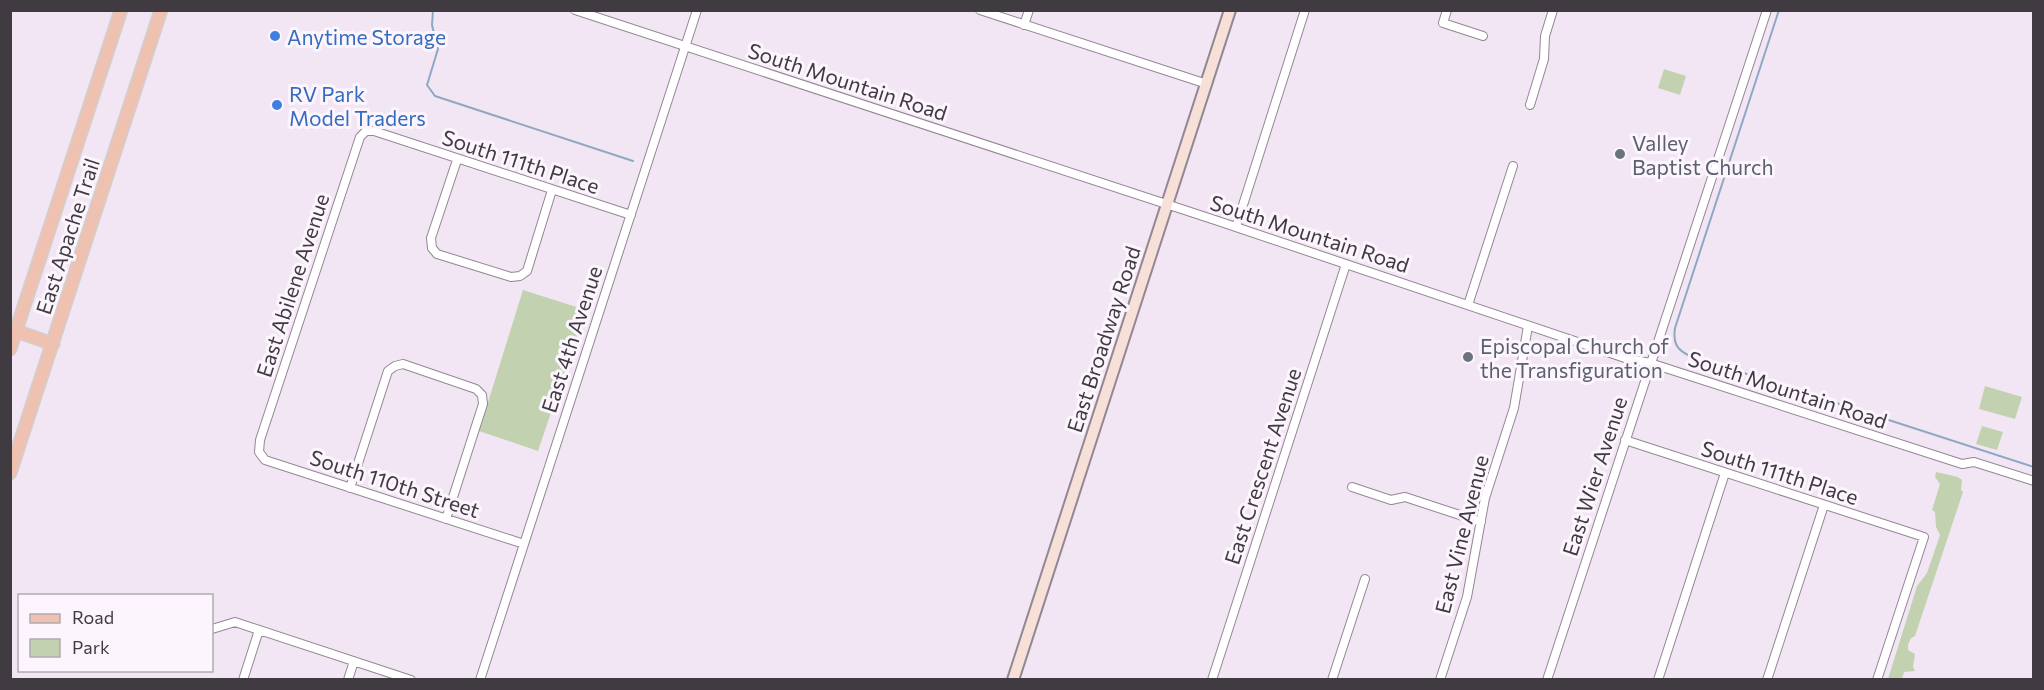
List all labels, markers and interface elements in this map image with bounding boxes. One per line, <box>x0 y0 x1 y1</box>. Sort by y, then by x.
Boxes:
place label: Anytime Storage <box>287 24 446 49</box>
marker: Anytime Storage <box>268 29 282 43</box>
street label: South Mountain Road <box>745 37 951 125</box>
place label: RV Park Model Traders <box>289 81 426 130</box>
marker: RV Park Model Traders <box>270 98 284 112</box>
street label: South 111th Place <box>439 124 603 198</box>
place label: Valley Baptist Church <box>1632 130 1774 179</box>
marker: Valley Baptist Church <box>1613 147 1627 161</box>
street label: East Apache Trail <box>30 155 104 317</box>
street label: South Mountain Road <box>1207 189 1413 277</box>
street label: East Abilene Avenue <box>251 190 333 380</box>
street label: East Broadway Road <box>1061 243 1145 435</box>
street label: East 4th Avenue <box>535 262 607 416</box>
place label: Episcopal Church of the Transfiguration <box>1480 333 1670 382</box>
street label: South Mountain Road <box>1685 345 1891 433</box>
marker: Episcopal Church of the Transfiguration <box>1461 350 1475 364</box>
street label: East Crescent Avenue <box>1218 365 1306 567</box>
street label: East Wier Avenue <box>1556 393 1632 559</box>
street label: South 111th Place <box>1698 435 1862 509</box>
street label: South 110th Street <box>307 444 483 522</box>
street label: East Vine Avenue <box>1429 452 1493 616</box>
legend <box>18 594 213 672</box>
text: Road <box>72 606 114 628</box>
text: Park <box>72 636 110 658</box>

